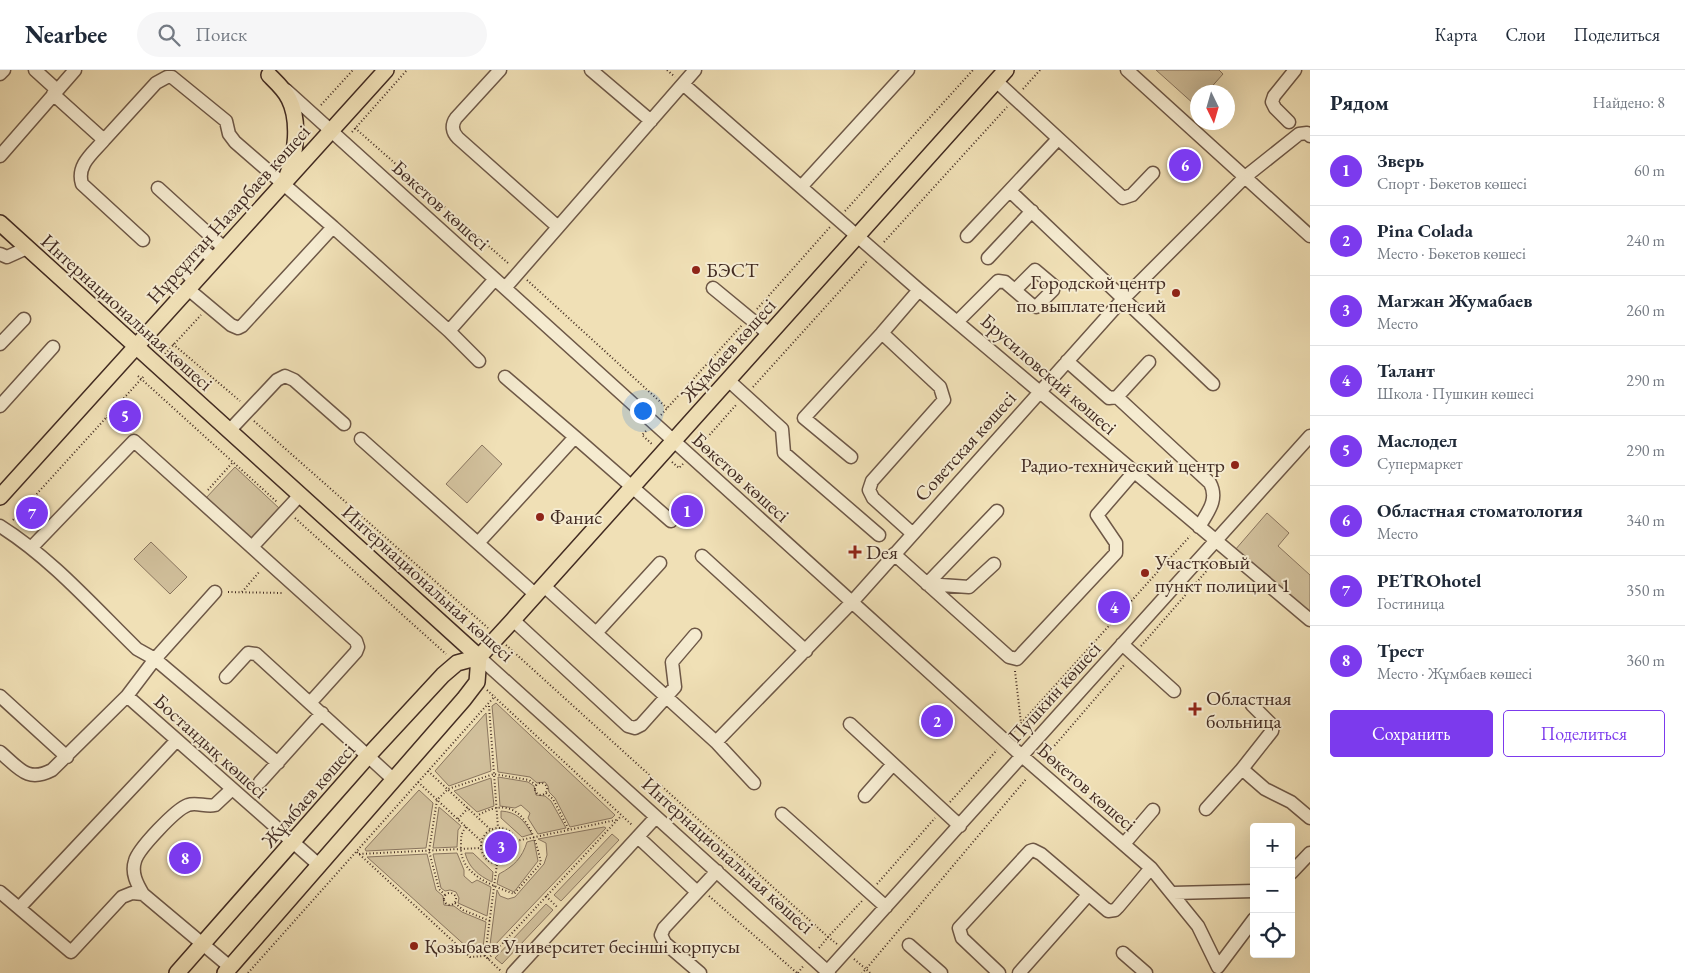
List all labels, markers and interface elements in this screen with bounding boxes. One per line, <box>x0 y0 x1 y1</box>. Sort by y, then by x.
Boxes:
search box <box>137 12 487 57</box>
text: Nearbee <box>25 19 107 50</box>
icon: search <box>155 21 183 49</box>
text: Поиск <box>195 22 247 47</box>
text: Карта <box>1435 23 1478 46</box>
text: Слои <box>1506 23 1545 46</box>
text: Поделиться <box>1573 23 1660 46</box>
north arrow <box>1190 85 1235 130</box>
text: Рядом <box>1330 89 1389 116</box>
text: Найдено: 8 <box>1593 92 1665 113</box>
street label: Нұрсұлтан Назарбаев көшесі <box>141 119 315 309</box>
pin: 6 <box>1169 146 1201 184</box>
text: Зверь <box>1377 148 1424 173</box>
street label: Бөкетов көшесі <box>387 154 495 256</box>
text: 1 <box>1342 160 1350 181</box>
text: 60 m <box>1634 160 1665 181</box>
text: Спорт · Бөкетов көшесі <box>1377 173 1527 194</box>
text: Pina Colada <box>1377 218 1473 243</box>
street label: Интернациональная көшесі <box>36 228 219 396</box>
text: 2 <box>1342 230 1350 251</box>
text: 240 m <box>1626 230 1665 251</box>
text: Место · Бөкетов көшесі <box>1377 243 1526 264</box>
place label: БЭСТ <box>706 257 759 283</box>
marker: БЭСТ <box>690 264 702 276</box>
place label: Городской центр по выплате пенсий <box>1016 269 1166 318</box>
marker: Городской центр по выплате пенсий <box>1170 287 1182 299</box>
text: Магжан Жумабаев <box>1377 288 1532 313</box>
street label: Жұмбаев көшесі <box>674 293 781 408</box>
text: 3 <box>1342 300 1350 321</box>
text: 260 m <box>1626 300 1665 321</box>
street label: Брусиловский көшесі <box>975 308 1123 440</box>
text: Место <box>1377 313 1418 334</box>
text: Талант <box>1377 358 1435 383</box>
text: 4 <box>1342 370 1350 391</box>
text: 290 m <box>1626 370 1665 391</box>
text: Школа · Пушкин көшесі <box>1377 383 1534 404</box>
street label: Советская көшесі <box>908 385 1022 507</box>
pin: 5 <box>109 397 141 435</box>
your location <box>630 398 656 424</box>
street label: Бөкетов көшесі <box>687 426 795 528</box>
text: Маслодел <box>1377 428 1457 453</box>
text: 5 <box>1342 440 1350 461</box>
text: 290 m <box>1626 440 1665 461</box>
place label: Радио-технический центр <box>1021 452 1225 478</box>
text: Супермаркет <box>1377 453 1463 474</box>
marker: Радио-технический центр <box>1229 459 1241 471</box>
pin: 1 <box>671 492 703 530</box>
pin: 7 <box>16 494 48 532</box>
text: Областная стоматология <box>1377 498 1583 523</box>
street label: Интернациональная көшесі <box>337 499 520 667</box>
place label: Фанис <box>550 504 602 530</box>
text: 6 <box>1342 510 1350 531</box>
text: 340 m <box>1626 510 1665 531</box>
marker: Фанис <box>534 511 546 523</box>
text: Место <box>1377 523 1418 544</box>
place label: Deя <box>866 539 898 565</box>
marker: Deя <box>848 545 862 559</box>
place label: Участковый пункт полиции 1 <box>1154 549 1291 598</box>
marker: Участковый пункт полиции 1 <box>1139 567 1151 579</box>
text: PETROhotel <box>1377 568 1481 593</box>
text: 7 <box>1342 580 1350 601</box>
text: 350 m <box>1626 580 1665 601</box>
pin: 4 <box>1098 588 1130 626</box>
text: Гостиница <box>1377 593 1445 614</box>
street label: Пушкин көшесі <box>1002 636 1106 748</box>
text: Трест <box>1377 638 1424 663</box>
text: 8 <box>1342 650 1350 671</box>
text: 360 m <box>1626 650 1665 671</box>
text: Место · Жұмбаев көшесі <box>1377 663 1532 684</box>
place label: Областная больница <box>1206 685 1292 734</box>
street label: Бостандық көшесі <box>148 688 274 804</box>
pin: 2 <box>921 702 953 740</box>
marker: Областная больница <box>1188 702 1202 716</box>
button: Сохранить <box>1330 710 1493 757</box>
button: Поделиться <box>1503 710 1665 757</box>
street label: Жұмбаев көшесі <box>255 737 361 854</box>
street label: Бөкетов көшесі <box>1032 737 1142 837</box>
street label: Интернациональная көшесі <box>637 771 820 939</box>
map controls <box>1250 823 1295 958</box>
button: + <box>1250 823 1295 868</box>
pin: 3 <box>485 828 517 866</box>
pin: 8 <box>169 839 201 877</box>
button: − <box>1250 868 1295 913</box>
button: locate <box>1250 913 1295 958</box>
place label: Қозыбаев Университет бесінші корпусы <box>424 933 740 959</box>
marker: Қозыбаев Университет бесінші корпусы <box>408 940 420 952</box>

